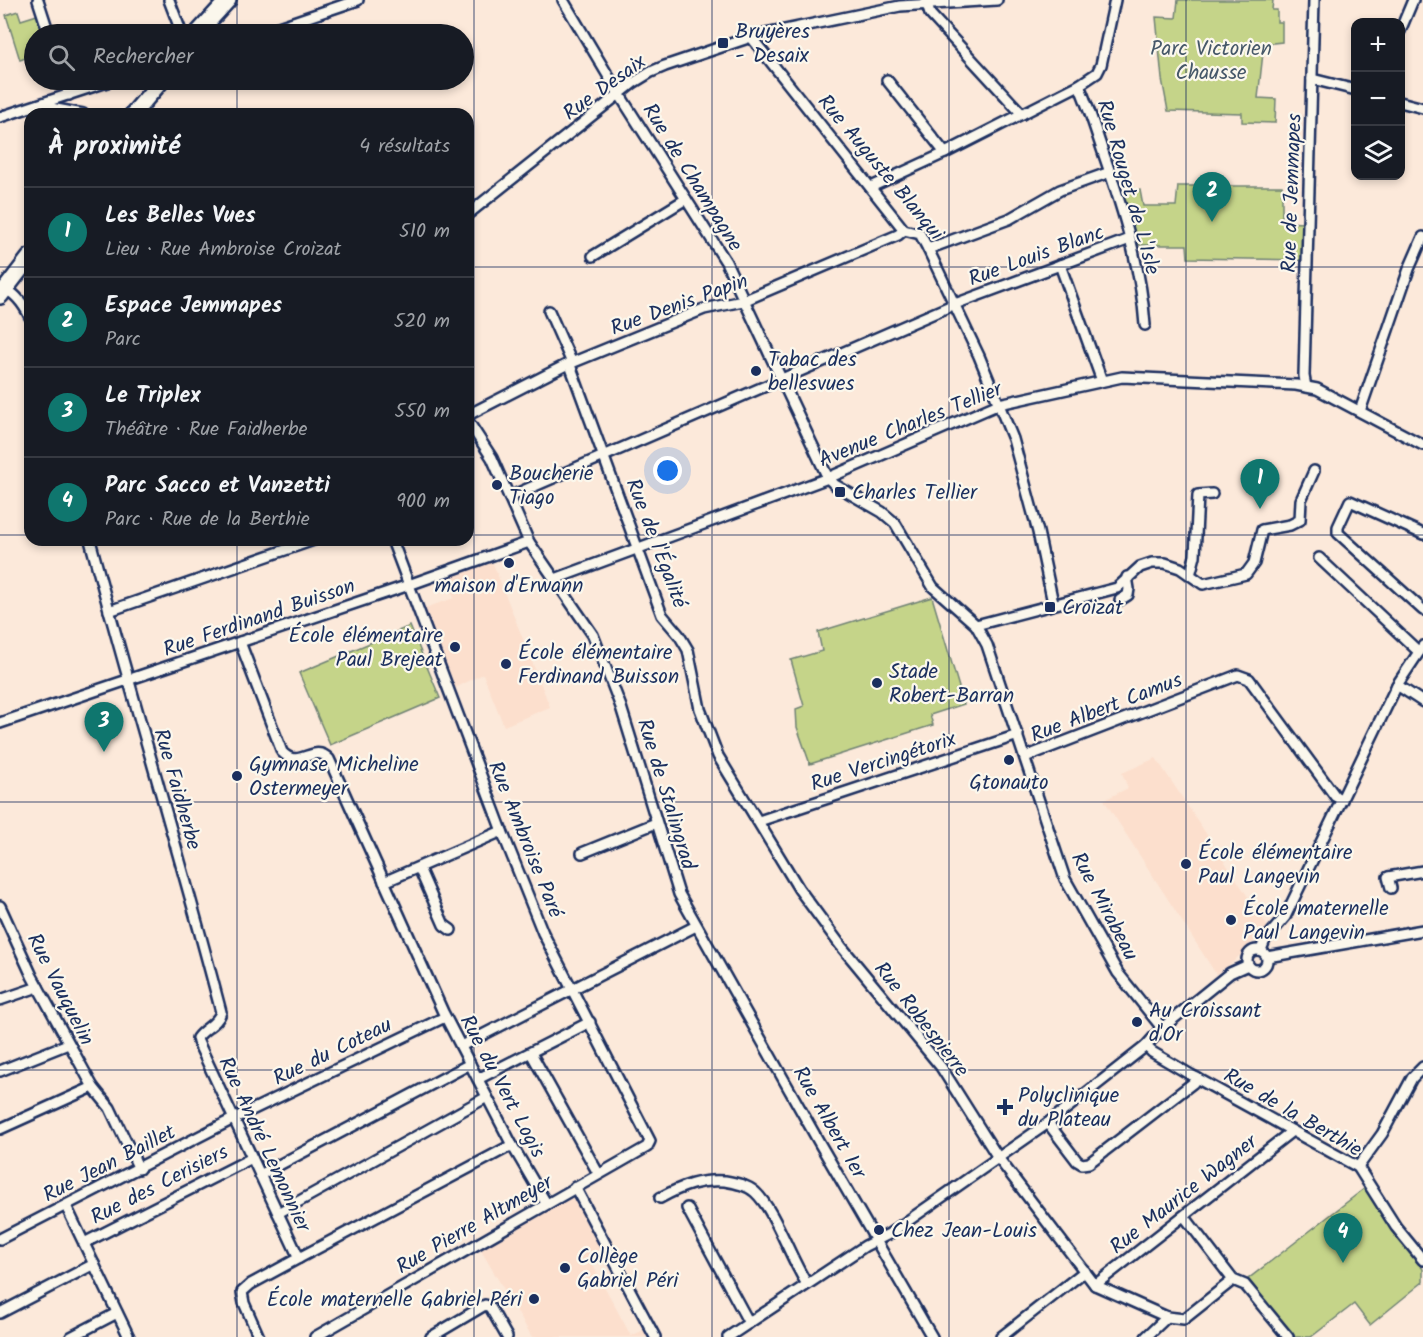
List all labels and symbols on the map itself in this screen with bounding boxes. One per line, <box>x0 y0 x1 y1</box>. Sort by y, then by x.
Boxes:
place label: Bruyères - Desaix <box>735 16 810 73</box>
park label: Parc Victorien Chausse <box>1150 33 1272 90</box>
marker: Bruyères - Desaix <box>716 36 730 50</box>
street label: Rue Desaix <box>556 46 654 130</box>
street label: Rue Auguste Blanqui <box>808 87 952 249</box>
street label: Rue Rouget de L'Isle <box>1087 96 1169 279</box>
street label: Rue de Champagne <box>633 97 751 259</box>
street label: Rue de Jemmapes <box>1273 113 1312 273</box>
pin: 2 <box>1192 172 1232 222</box>
street label: Rue Louis Blanc <box>964 217 1109 296</box>
street label: Rue Denis Papin <box>606 265 753 346</box>
place label: Tabac des bellesvues <box>768 344 857 401</box>
marker: Tabac des bellesvues <box>749 364 763 378</box>
street label: Avenue Charles Tellier <box>814 373 1008 477</box>
your location <box>653 456 682 485</box>
place label: Boucherie Tiago <box>509 458 594 515</box>
pin: 1 <box>1240 460 1280 509</box>
street label: Rue de l'Égalité <box>616 474 696 614</box>
place label: Charles Tellier <box>852 477 978 510</box>
marker: Boucherie Tiago <box>490 478 504 492</box>
marker: Charles Tellier <box>833 485 847 499</box>
marker: maison d'Erwann <box>502 556 516 570</box>
street label: Rue Ferdinand Buisson <box>159 570 360 667</box>
place label: maison d'Erwann <box>435 570 583 603</box>
place label: Croizat <box>1062 592 1124 625</box>
marker: Croizat <box>1043 600 1057 614</box>
place label: École élémentaire Paul Brejeat <box>289 620 444 677</box>
place label: École élémentaire Ferdinand Buisson <box>518 637 679 694</box>
marker: École élémentaire Paul Brejeat <box>448 640 462 654</box>
place label: Stade Robert-Barran <box>889 656 1014 713</box>
marker: École élémentaire Ferdinand Buisson <box>499 657 513 671</box>
street label: Rue Albert Camus <box>1026 664 1187 753</box>
marker: Stade Robert-Barran <box>870 676 884 690</box>
pin: 3 <box>84 702 124 752</box>
street label: Rue de Stalingrad <box>627 715 704 874</box>
street label: Rue Vercingétorix <box>807 723 961 801</box>
street label: Rue Faidherbe <box>144 725 210 854</box>
place label: Gymnase Micheline Ostermeyer <box>249 749 419 806</box>
marker: Gtonauto <box>1002 753 1016 767</box>
street label: Rue Ambroise Paré <box>478 756 571 924</box>
place label: Gtonauto <box>969 767 1049 800</box>
marker: Gymnase Micheline Ostermeyer <box>230 769 244 783</box>
place label: École élémentaire Paul Langevin <box>1198 837 1353 894</box>
street label: Rue Mirabeau <box>1061 846 1146 967</box>
marker: École élémentaire Paul Langevin <box>1179 857 1193 871</box>
place label: École maternelle Paul Langevin <box>1243 893 1389 950</box>
marker: École maternelle Paul Langevin <box>1224 913 1238 927</box>
street label: Rue Vauquelin <box>17 928 102 1052</box>
street label: Rue Robespierre <box>865 955 977 1085</box>
place label: Au Croissant d'Or <box>1149 995 1262 1052</box>
street label: Rue du Coteau <box>268 1009 398 1095</box>
street label: Rue du Vert Logis <box>450 1009 553 1164</box>
marker: Au Croissant d'Or <box>1130 1015 1144 1029</box>
street label: Rue André Lemonnier <box>208 1051 319 1239</box>
street label: Rue Albert 1er <box>783 1060 875 1186</box>
street label: Rue de la Berthie <box>1217 1060 1368 1167</box>
place label: Polyclinique du Plateau <box>1018 1080 1120 1137</box>
marker: Polyclinique du Plateau <box>996 1098 1014 1116</box>
street label: Rue Jean Baillet <box>38 1116 183 1212</box>
street label: Rue Maurice Wagner <box>1103 1126 1266 1264</box>
street label: Rue des Cerisiers <box>85 1136 234 1234</box>
street label: Rue Pierre Altmeyer <box>390 1166 560 1284</box>
pin: 4 <box>1324 1214 1362 1263</box>
place label: Chez Jean-Louis <box>891 1215 1037 1248</box>
marker: Chez Jean-Louis <box>872 1223 886 1237</box>
place label: Collège Gabriel Péri <box>577 1241 679 1298</box>
marker: Collège Gabriel Péri <box>558 1261 572 1275</box>
place label: École maternelle Gabriel Péri <box>267 1284 523 1317</box>
marker: École maternelle Gabriel Péri <box>527 1292 541 1306</box>

